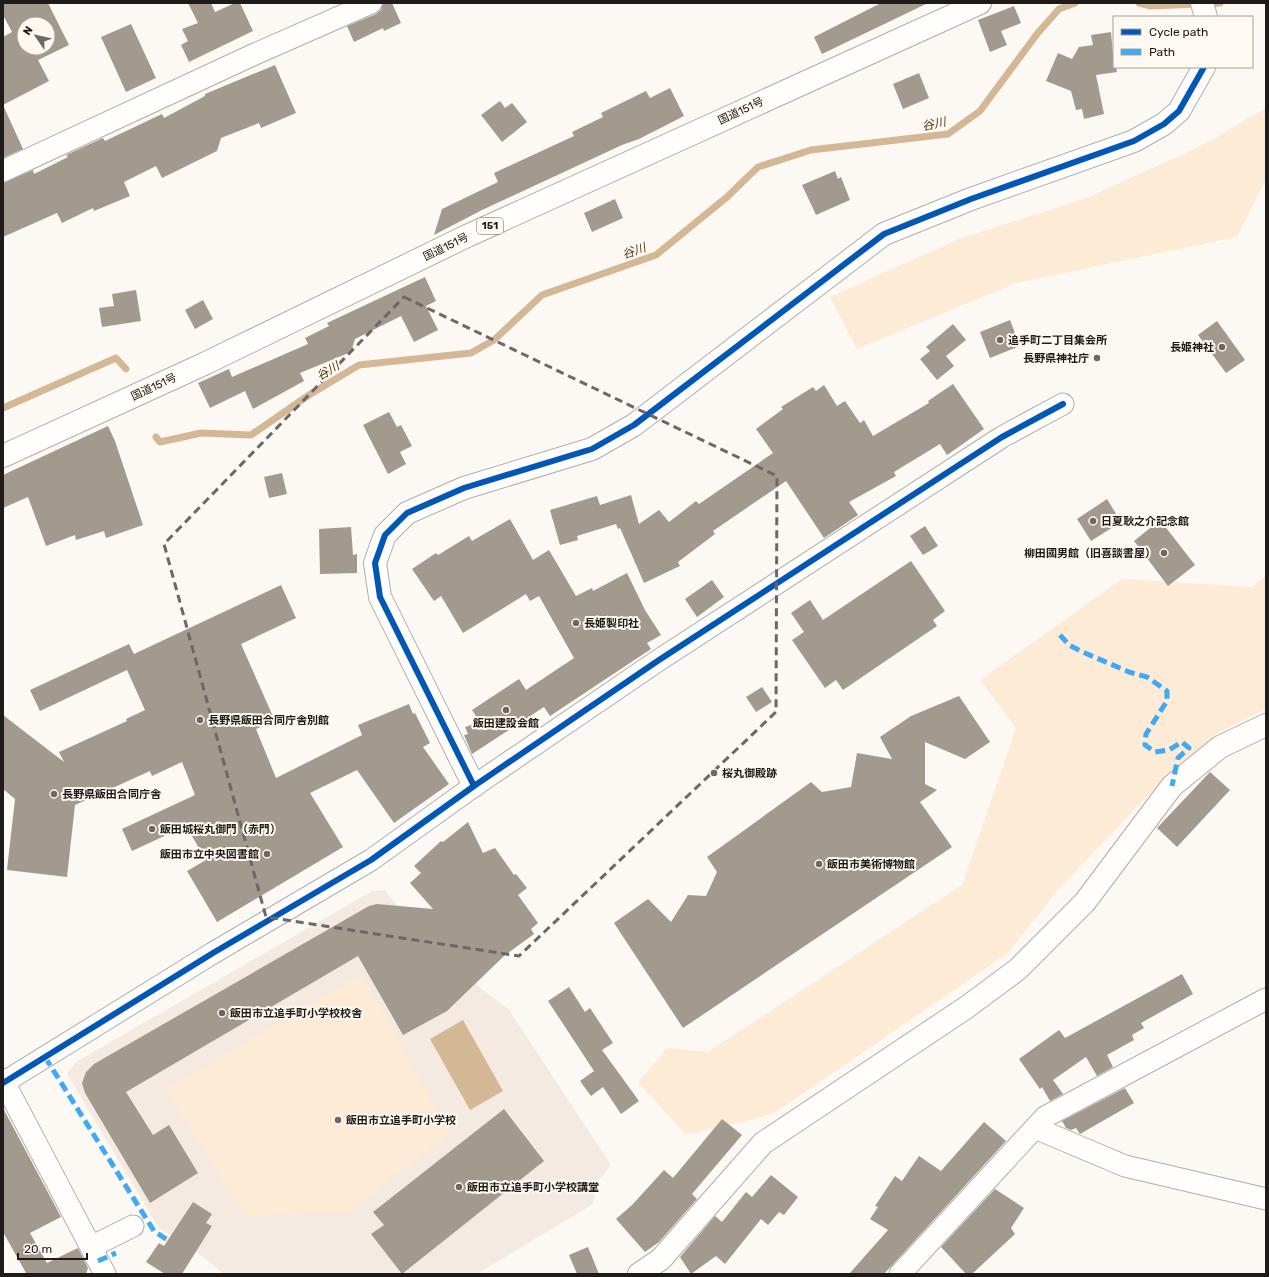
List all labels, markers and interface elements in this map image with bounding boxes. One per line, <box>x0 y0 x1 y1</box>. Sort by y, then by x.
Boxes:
north arrow <box>16 16 56 56</box>
legend <box>1113 16 1253 68</box>
text: N <box>21 24 36 38</box>
text: Cycle path <box>1149 25 1208 39</box>
text: Path <box>1149 45 1175 59</box>
street label: 国道151号 <box>716 95 766 127</box>
water label: 谷川 <box>921 114 949 133</box>
road number: 151 <box>477 218 503 234</box>
street label: 国道151号 <box>421 230 471 264</box>
water label: 谷川 <box>620 240 650 262</box>
place label: 追手町二丁目集会所 <box>1008 334 1107 347</box>
marker: 追手町二丁目集会所 <box>995 335 1005 345</box>
place label: 長姫神社 <box>1170 341 1214 354</box>
marker: 長姫神社 <box>1217 342 1227 352</box>
place label: 長野県神社庁 <box>1023 352 1089 365</box>
marker: 長野県神社庁 <box>1092 353 1102 363</box>
water label: 谷川 <box>314 358 344 383</box>
street label: 国道151号 <box>129 371 179 403</box>
place label: 日夏耿之介記念館 <box>1101 515 1189 528</box>
marker: 日夏耿之介記念館 <box>1088 516 1098 526</box>
place label: 柳田國男館（旧喜談書屋） <box>1024 547 1156 560</box>
marker: 柳田國男館（旧喜談書屋） <box>1159 548 1169 558</box>
place label: 長姫製印社 <box>584 617 639 630</box>
marker: 長姫製印社 <box>571 618 581 628</box>
marker: 飯田建設会館 <box>501 705 511 715</box>
place label: 長野県飯田合同庁舎別館 <box>208 714 329 727</box>
marker: 長野県飯田合同庁舎別館 <box>195 715 205 725</box>
place label: 飯田建設会館 <box>472 717 539 730</box>
place label: 桜丸御殿跡 <box>722 767 777 780</box>
marker: 桜丸御殿跡 <box>709 768 719 778</box>
place label: 長野県飯田合同庁舎 <box>62 788 162 801</box>
marker: 長野県飯田合同庁舎 <box>49 789 59 799</box>
place label: 飯田城桜丸御門（赤門） <box>159 823 281 836</box>
marker: 飯田城桜丸御門（赤門） <box>147 824 157 834</box>
place label: 飯田市立中央図書館 <box>159 848 259 861</box>
marker: 飯田市立中央図書館 <box>262 849 272 859</box>
place label: 飯田市美術博物館 <box>826 858 915 871</box>
marker: 飯田市美術博物館 <box>814 859 824 869</box>
place label: 飯田市立追手町小学校校舎 <box>229 1007 363 1020</box>
marker: 飯田市立追手町小学校校舎 <box>217 1008 227 1018</box>
place label: 飯田市立追手町小学校 <box>345 1114 456 1127</box>
marker: 飯田市立追手町小学校 <box>333 1115 343 1125</box>
place label: 飯田市立追手町小学校講堂 <box>466 1181 599 1194</box>
marker: 飯田市立追手町小学校講堂 <box>454 1182 464 1192</box>
scale bar <box>18 1235 87 1261</box>
text: 20 m <box>24 1242 52 1256</box>

